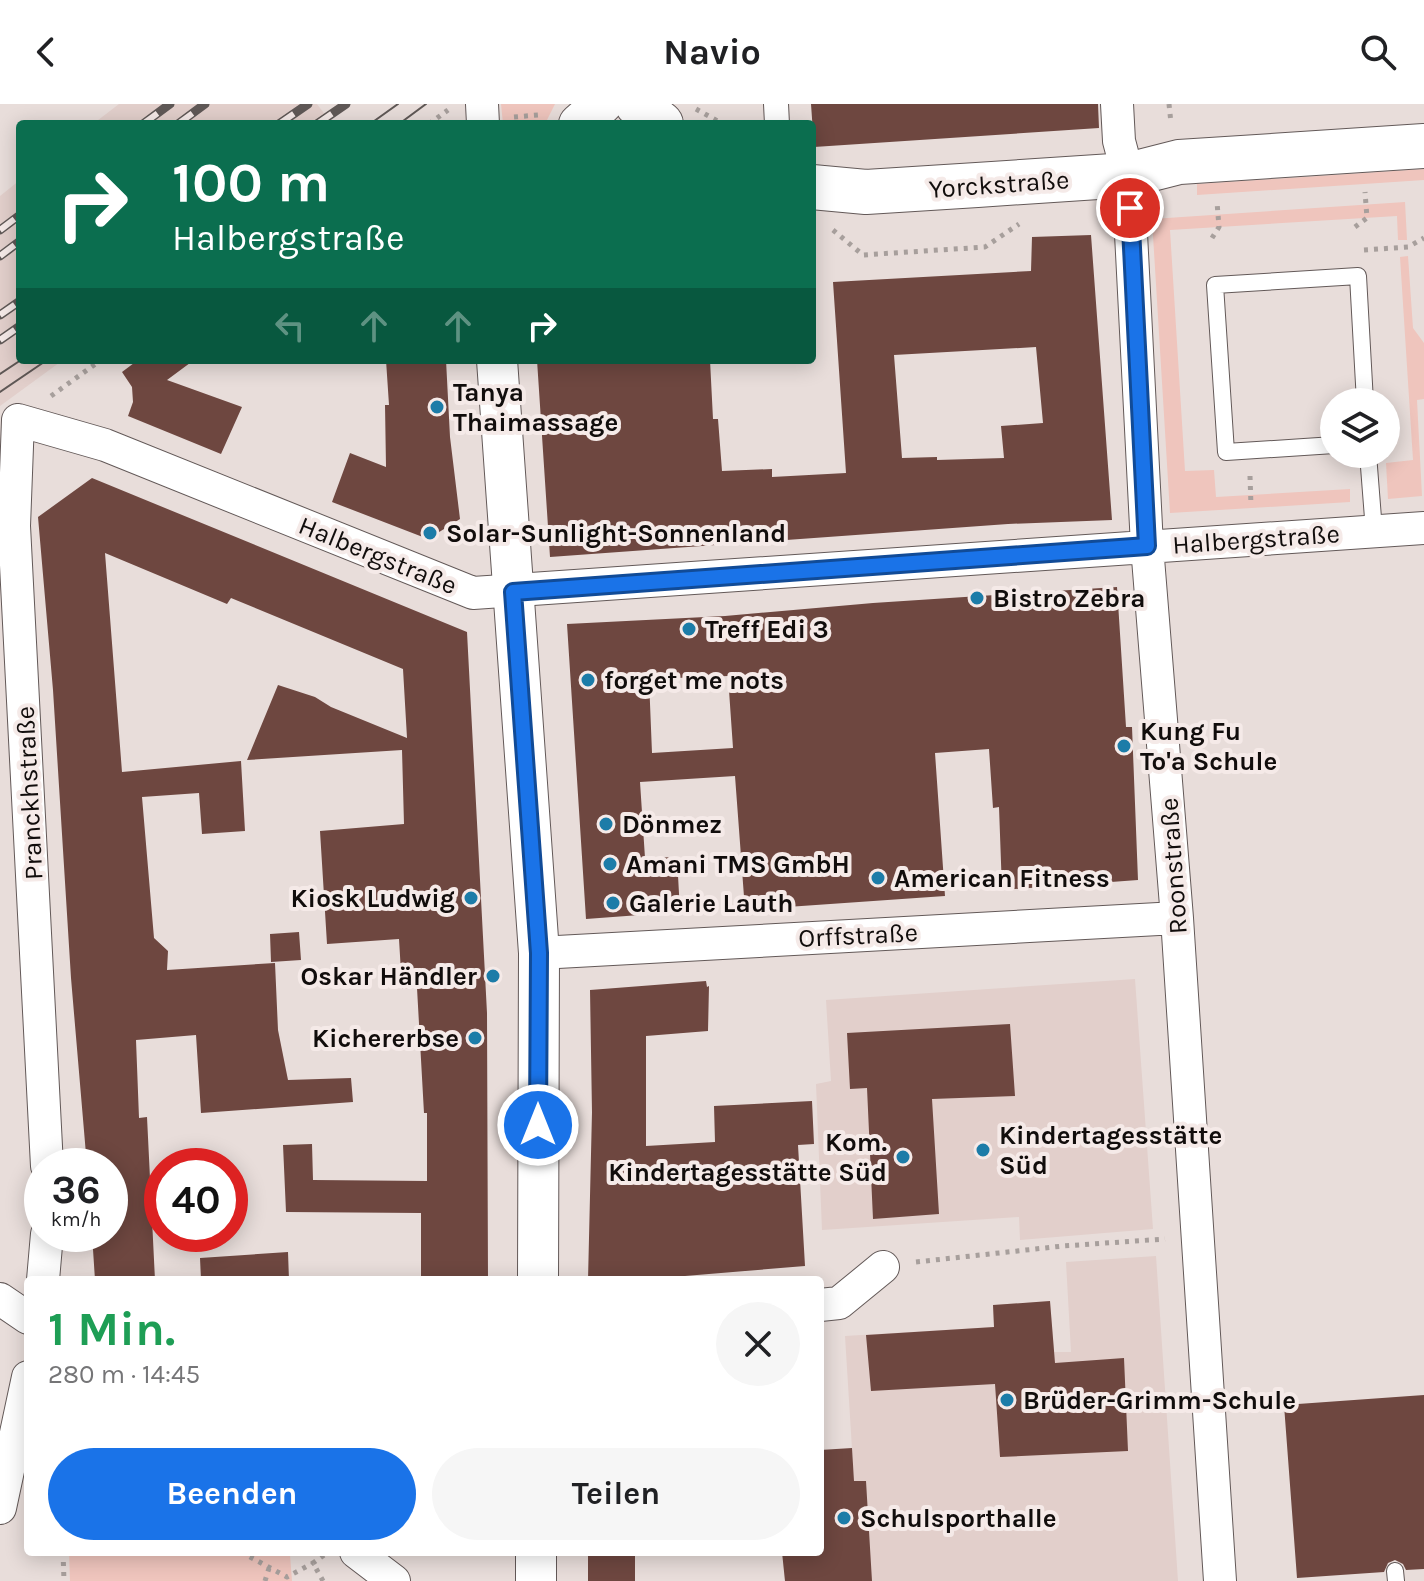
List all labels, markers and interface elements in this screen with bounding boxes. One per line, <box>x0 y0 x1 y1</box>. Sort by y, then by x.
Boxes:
icon: back <box>24 30 68 74</box>
icon: search <box>1356 30 1400 74</box>
text: Navio <box>663 31 761 73</box>
text: 100 m <box>172 150 330 215</box>
icon: right <box>40 152 144 256</box>
street label: Yorckstraße <box>928 164 1070 205</box>
pin <box>1096 174 1164 242</box>
icon: arrive <box>1108 186 1152 230</box>
text: Halbergstraße <box>172 217 404 259</box>
icon: left <box>268 304 312 348</box>
icon: ahead <box>352 304 396 348</box>
icon: ahead <box>436 304 480 348</box>
icon: right <box>520 304 564 348</box>
place label: Tanya Thaimassage <box>453 377 618 438</box>
map controls <box>1320 388 1400 468</box>
button: layers <box>1320 388 1400 468</box>
marker: Tanya Thaimassage <box>428 398 446 416</box>
street label: Halbergstraße <box>294 510 461 601</box>
place label: Solar-Sunlight-Sonnenland <box>446 518 786 549</box>
street label: Halbergstraße <box>1171 518 1341 561</box>
marker: Solar-Sunlight-Sonnenland <box>421 524 439 542</box>
place label: Bistro Zebra <box>993 583 1145 614</box>
marker: Bistro Zebra <box>968 589 986 607</box>
place label: Treff Edi 3 <box>705 614 829 645</box>
marker: Treff Edi 3 <box>680 620 698 638</box>
place label: forget me nots <box>604 665 784 696</box>
marker: forget me nots <box>579 671 597 689</box>
street label: Pranckhstraße <box>9 705 50 881</box>
place label: Kung Fu To'a Schule <box>1140 716 1277 777</box>
marker: Kung Fu To'a Schule <box>1115 737 1133 755</box>
street label: Roonstraße <box>1153 797 1194 935</box>
place label: Dönmez <box>622 809 722 840</box>
marker: Dönmez <box>597 815 615 833</box>
place label: Amani TMS GmbH <box>626 849 850 880</box>
marker: Amani TMS GmbH <box>601 855 619 873</box>
place label: American Fitness <box>894 863 1110 894</box>
marker: American Fitness <box>869 869 887 887</box>
place label: Kiosk Ludwig <box>291 883 455 914</box>
place label: Galerie Lauth <box>629 888 793 919</box>
marker: Kiosk Ludwig <box>462 889 480 907</box>
marker: Galerie Lauth <box>604 894 622 912</box>
street label: Orffstraße <box>797 917 919 954</box>
place label: Oskar Händler <box>301 961 478 992</box>
marker: Oskar Händler <box>484 967 502 985</box>
place label: Kichererbse <box>312 1023 459 1054</box>
marker: Kichererbse <box>466 1029 484 1047</box>
position arrow <box>496 1083 580 1167</box>
place label: Kindertagesstätte Süd <box>999 1120 1222 1181</box>
place label: Kom. Kindertagesstätte Süd <box>608 1127 887 1188</box>
marker: Kindertagesstätte Süd <box>974 1141 992 1159</box>
speed limit sign: 40 <box>144 1148 248 1252</box>
marker: Kom. Kindertagesstätte Süd <box>894 1148 912 1166</box>
text: 36 <box>51 1166 101 1213</box>
text: km/h <box>51 1208 101 1231</box>
text: 1 Min. <box>48 1301 175 1357</box>
button: close <box>716 1302 800 1386</box>
text: 280 m · 14:45 <box>48 1359 200 1390</box>
place label: Brüder-Grimm-Schule <box>1023 1385 1296 1416</box>
marker: Brüder-Grimm-Schule <box>998 1391 1016 1409</box>
button: Beenden <box>48 1448 416 1540</box>
button: Teilen <box>432 1448 800 1540</box>
place label: Schulsporthalle <box>860 1503 1057 1534</box>
marker: Schulsporthalle <box>835 1509 853 1527</box>

